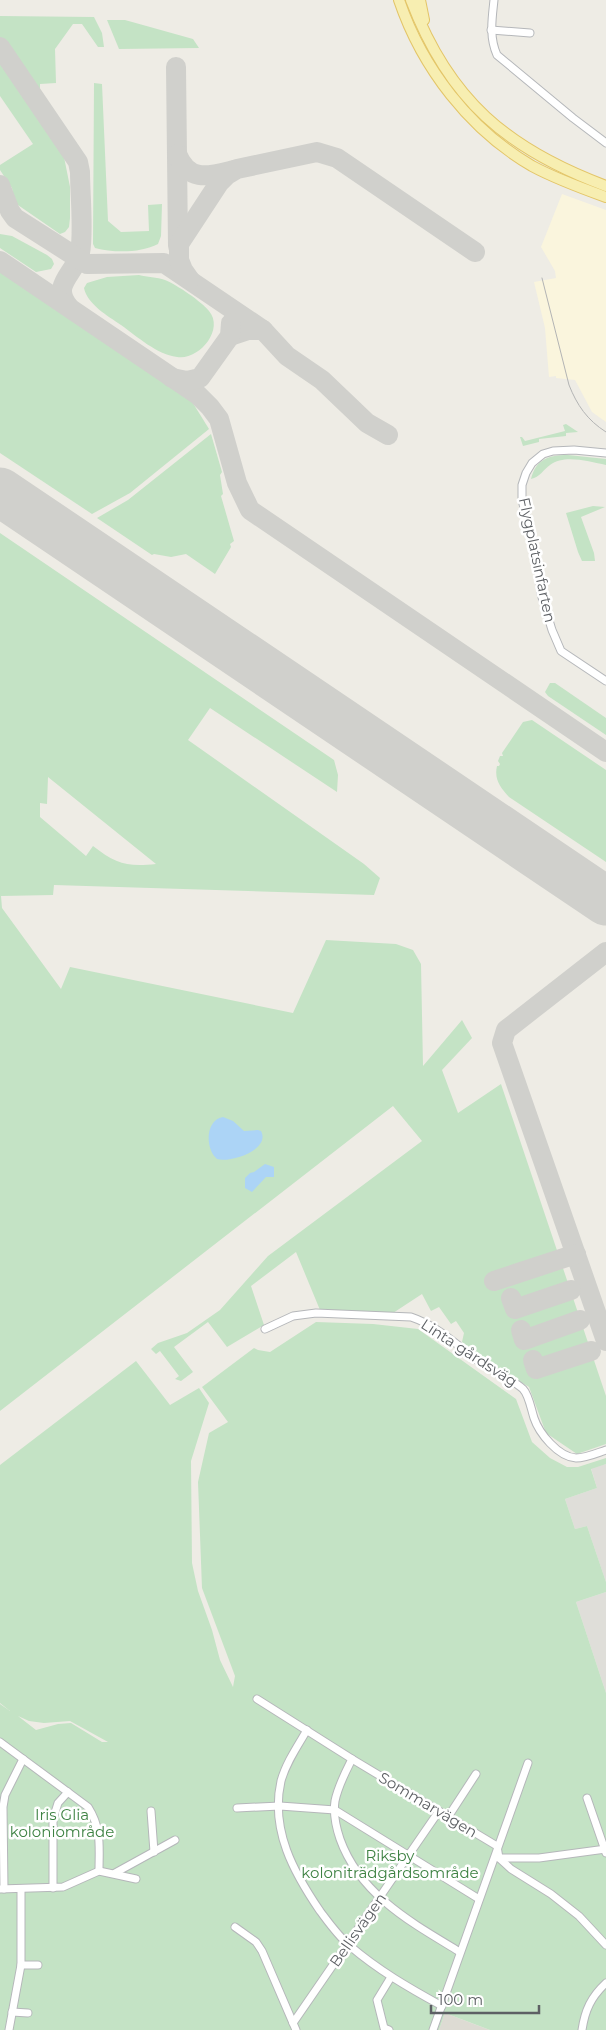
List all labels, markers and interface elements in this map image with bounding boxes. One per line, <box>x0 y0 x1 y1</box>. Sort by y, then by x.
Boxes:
street label: Flygplatsinfarten <box>515 496 560 624</box>
street label: Linta gårdsväg <box>418 1314 521 1391</box>
street label: Sommarvägen <box>375 1768 481 1841</box>
park label: Iris Glia koloniområde <box>10 1805 114 1841</box>
park label: Riksby koloniträdgårdsområde <box>301 1846 479 1882</box>
street label: Bellisvägen <box>325 1889 390 1970</box>
scale bar <box>431 1982 538 2014</box>
text: 100 m <box>438 1990 483 2009</box>

